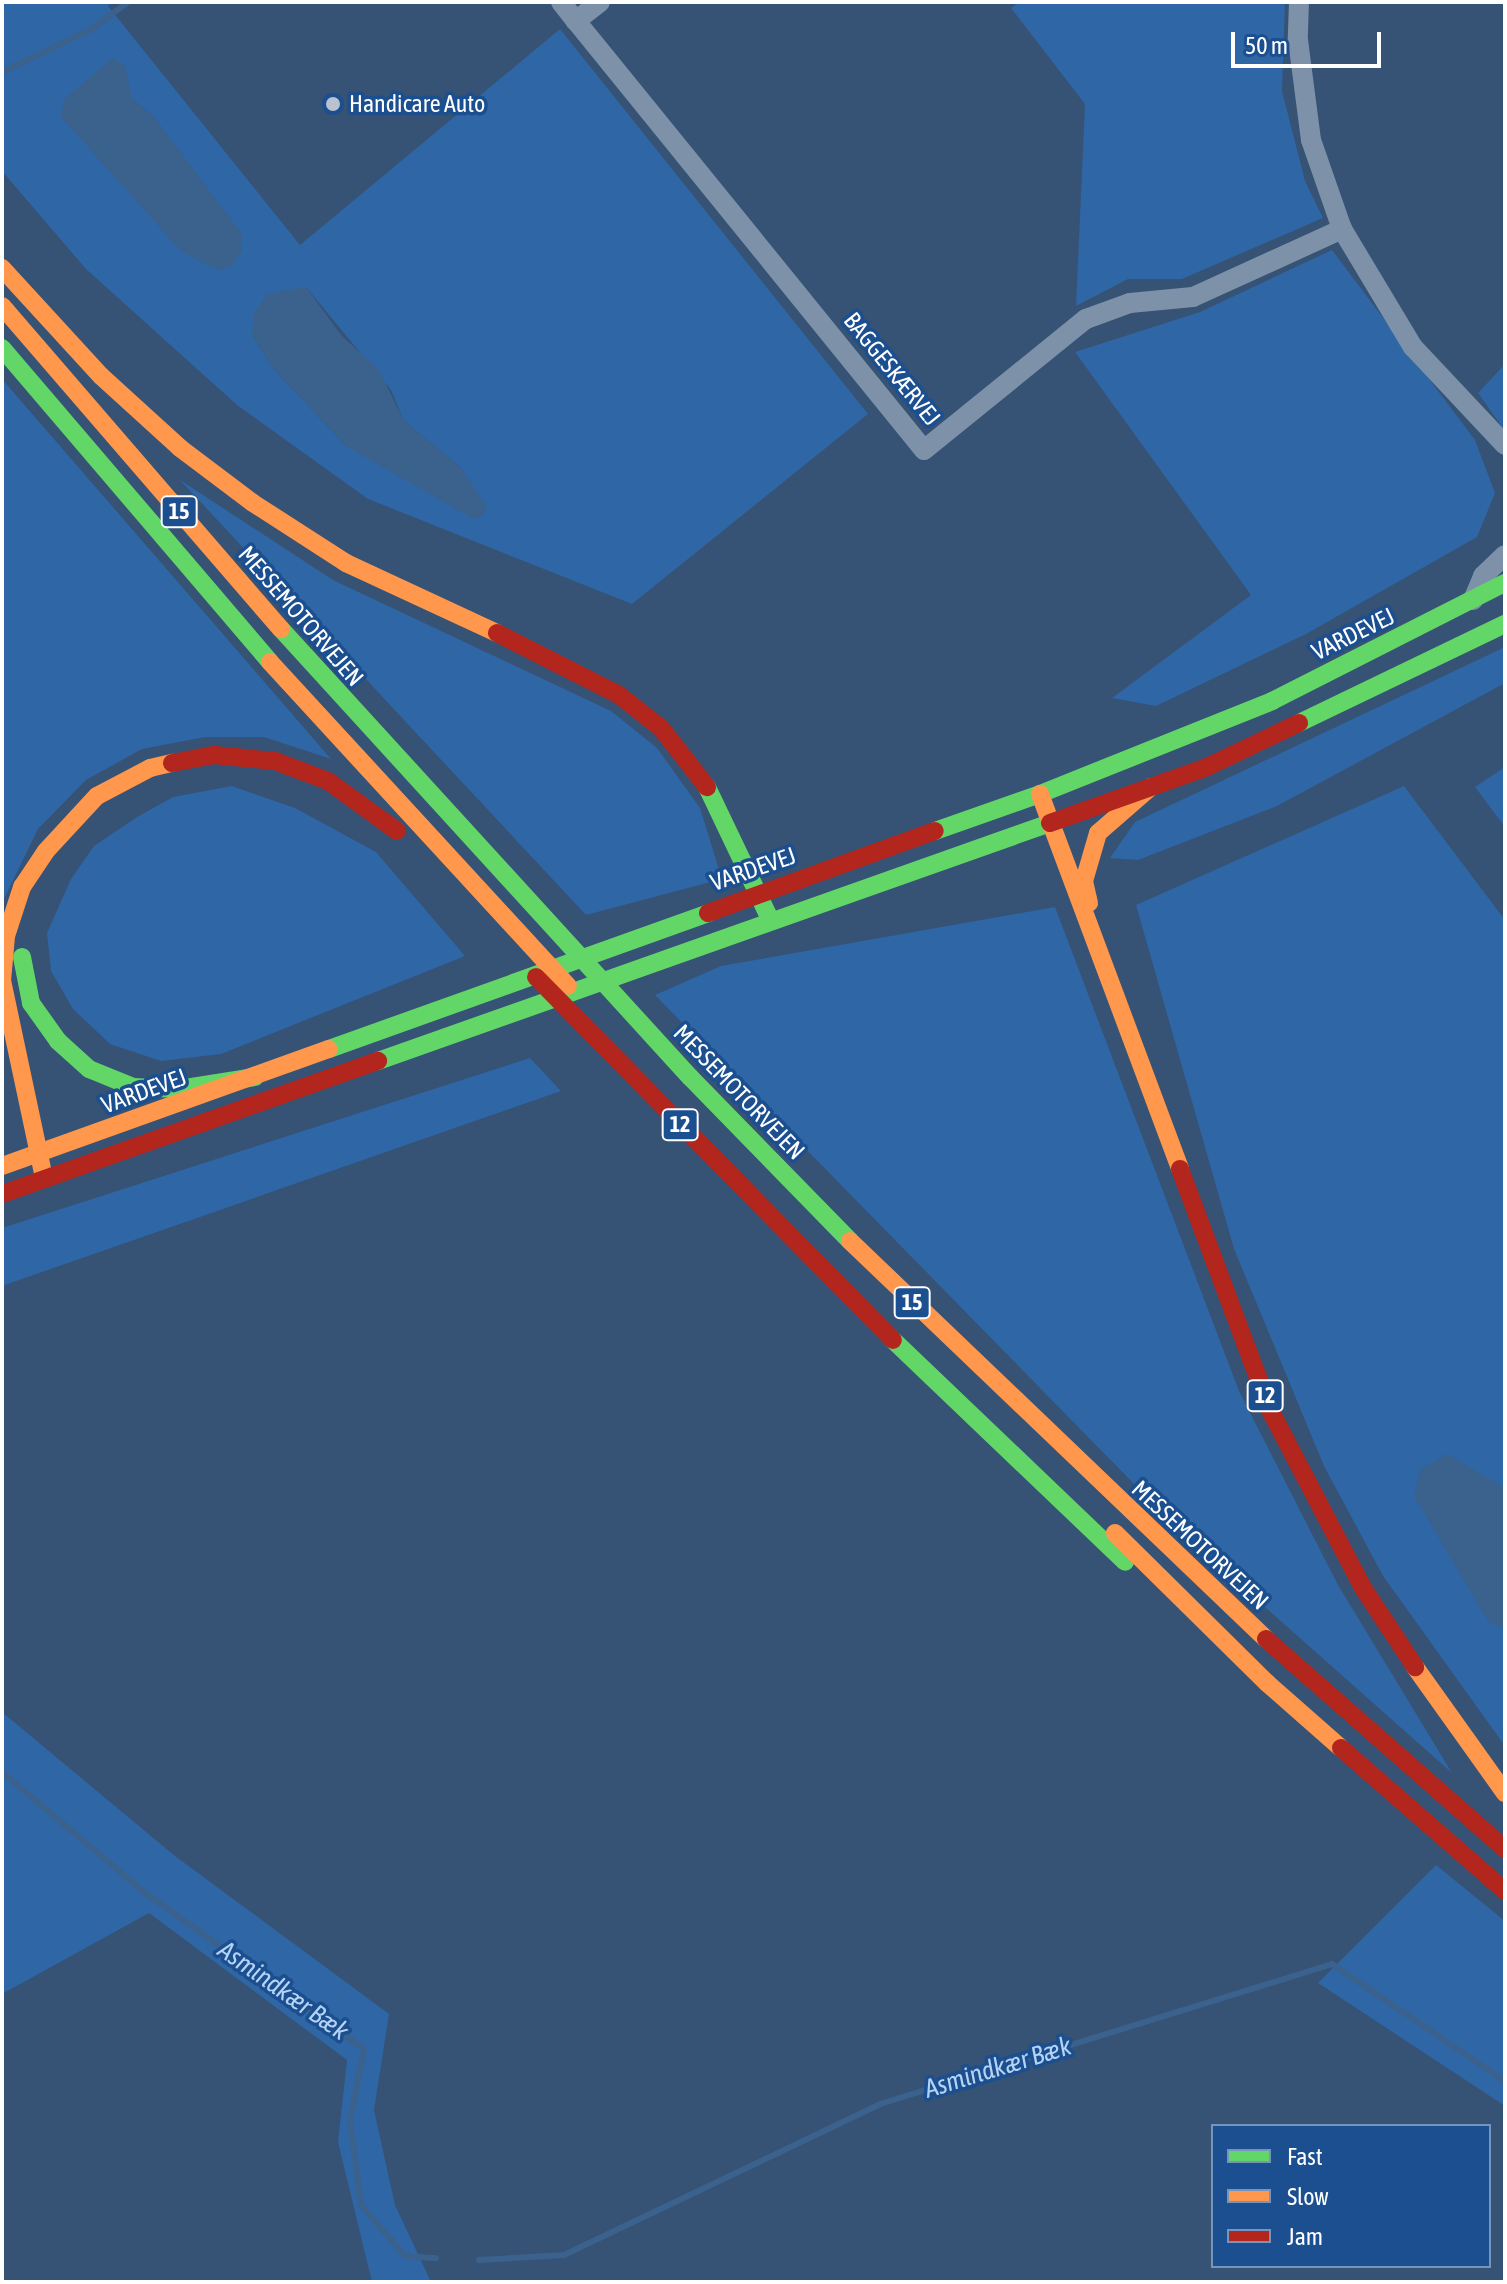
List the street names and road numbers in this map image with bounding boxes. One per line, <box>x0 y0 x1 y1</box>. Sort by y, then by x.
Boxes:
street label: BAGGESKÆRVEJ <box>838 307 946 431</box>
road number: 15 <box>159 494 199 530</box>
street label: MESSEMOTORVEJEN <box>232 540 370 692</box>
street label: VARDEVEJ <box>1307 602 1399 666</box>
street label: VARDEVEJ <box>707 841 799 897</box>
street label: MESSEMOTORVEJEN <box>667 1019 811 1165</box>
street label: VARDEVEJ <box>98 1062 190 1120</box>
road number: 12 <box>660 1107 700 1143</box>
road number: 15 <box>892 1285 932 1321</box>
road number: 12 <box>1245 1378 1285 1414</box>
street label: MESSEMOTORVEJEN <box>1126 1474 1274 1616</box>

